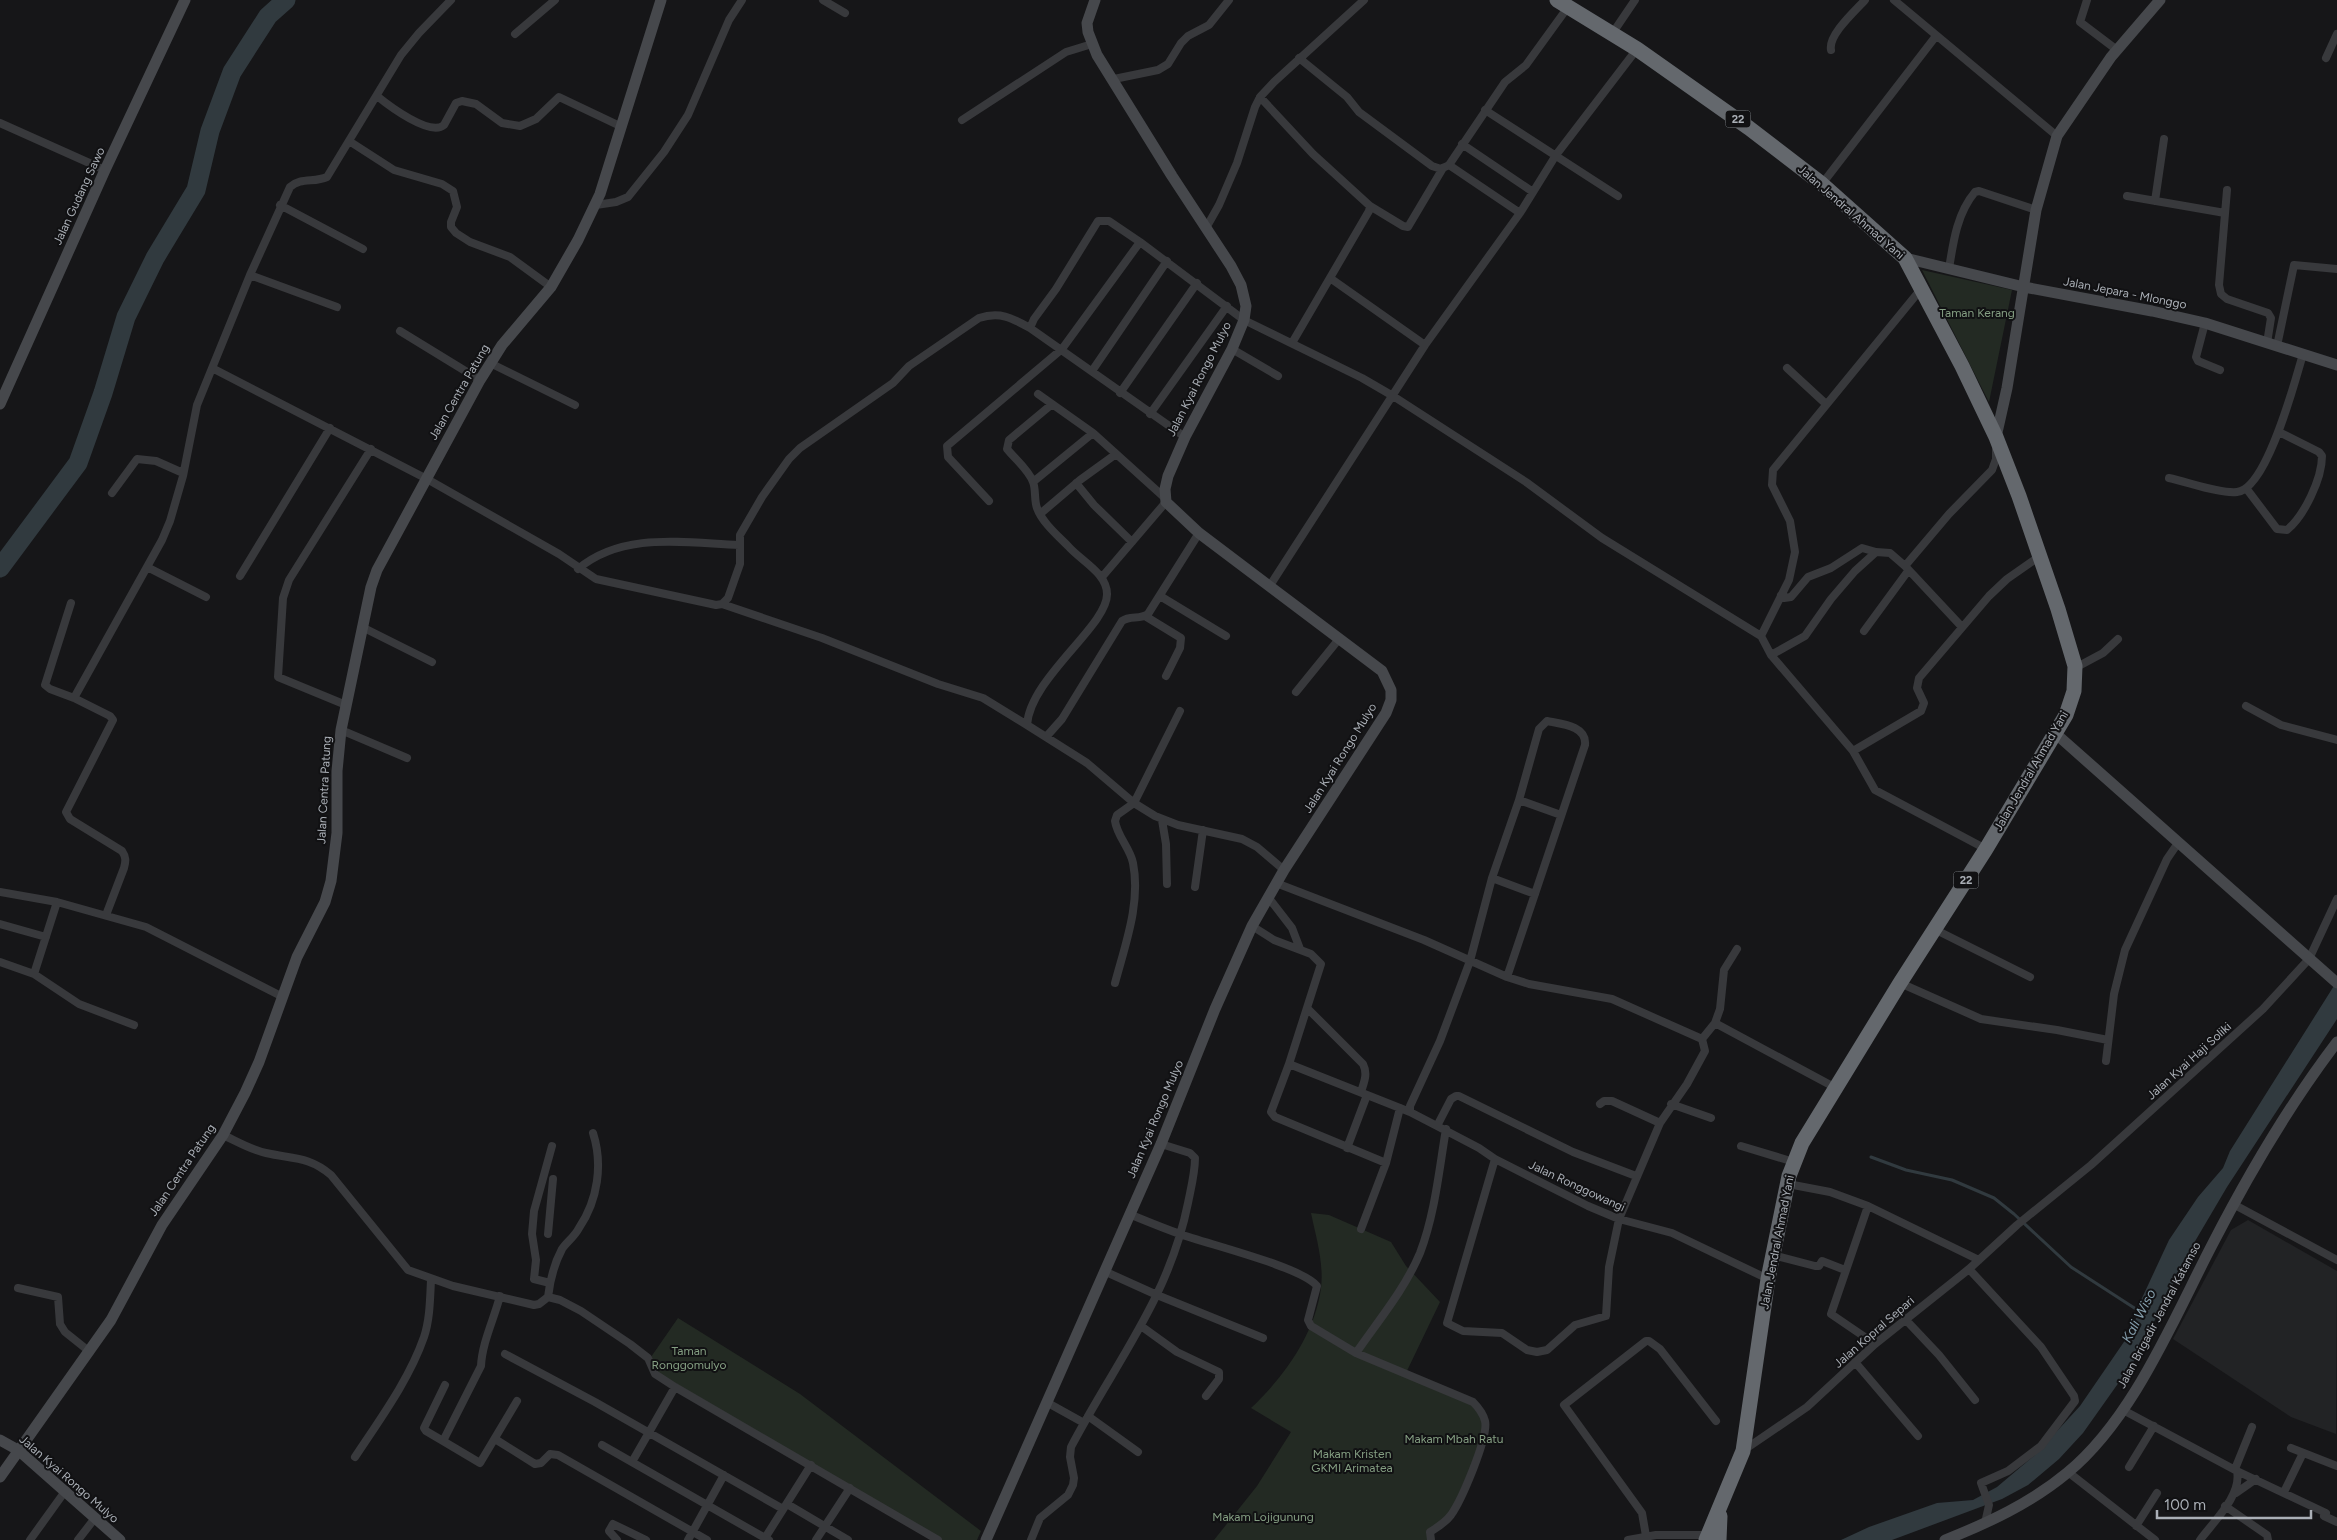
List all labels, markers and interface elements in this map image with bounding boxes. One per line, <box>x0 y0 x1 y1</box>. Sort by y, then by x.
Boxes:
road number: 22 <box>1726 110 1750 128</box>
street label: Jalan Gudang Sawo <box>50 145 108 247</box>
street label: Jalan Jendral Ahmad Yani <box>1795 162 1907 262</box>
street label: Jalan Jepara - Mlonggo <box>2062 274 2188 312</box>
park label: Taman Kerang <box>1939 306 2015 320</box>
street label: Jalan Kyai Rongo Mulyo <box>1164 319 1234 439</box>
street label: Jalan Centra Patung <box>426 342 492 442</box>
street label: Jalan Kyai Rongo Mulyo <box>1300 701 1380 815</box>
street label: Jalan Jendral Ahmad Yani <box>1991 709 2071 833</box>
street label: Jalan Centra Patung <box>314 736 334 844</box>
road number: 22 <box>1954 872 1978 888</box>
street label: Jalan Kyai Haji Soliki <box>2144 1020 2234 1102</box>
street label: Jalan Kyai Rongo Mulyo <box>1124 1058 1186 1180</box>
street label: Jalan Centra Patung <box>146 1121 218 1219</box>
street label: Jalan Ronggowangi <box>1527 1158 1627 1214</box>
street label: Jalan Jendral Ahmad Yani <box>1757 1174 1797 1310</box>
street label: Jalan Brigadir Jendral Katamso <box>2114 1239 2204 1391</box>
water label: Kali Wiso <box>2118 1286 2160 1346</box>
street label: Jalan Kopral Separi <box>1831 1293 1917 1371</box>
park label: Taman Ronggomulyo <box>652 1344 726 1372</box>
street label: Jalan Kyai Rongo Mulyo <box>17 1432 121 1526</box>
park label: Makam Mbah Ratu <box>1404 1432 1504 1446</box>
park label: Makam Kristen GKMI Arimatea <box>1311 1447 1393 1475</box>
scale bar <box>2157 1488 2311 1520</box>
text: 100 m <box>2164 1496 2206 1514</box>
park label: Makam Lojigunung <box>1212 1510 1314 1524</box>

